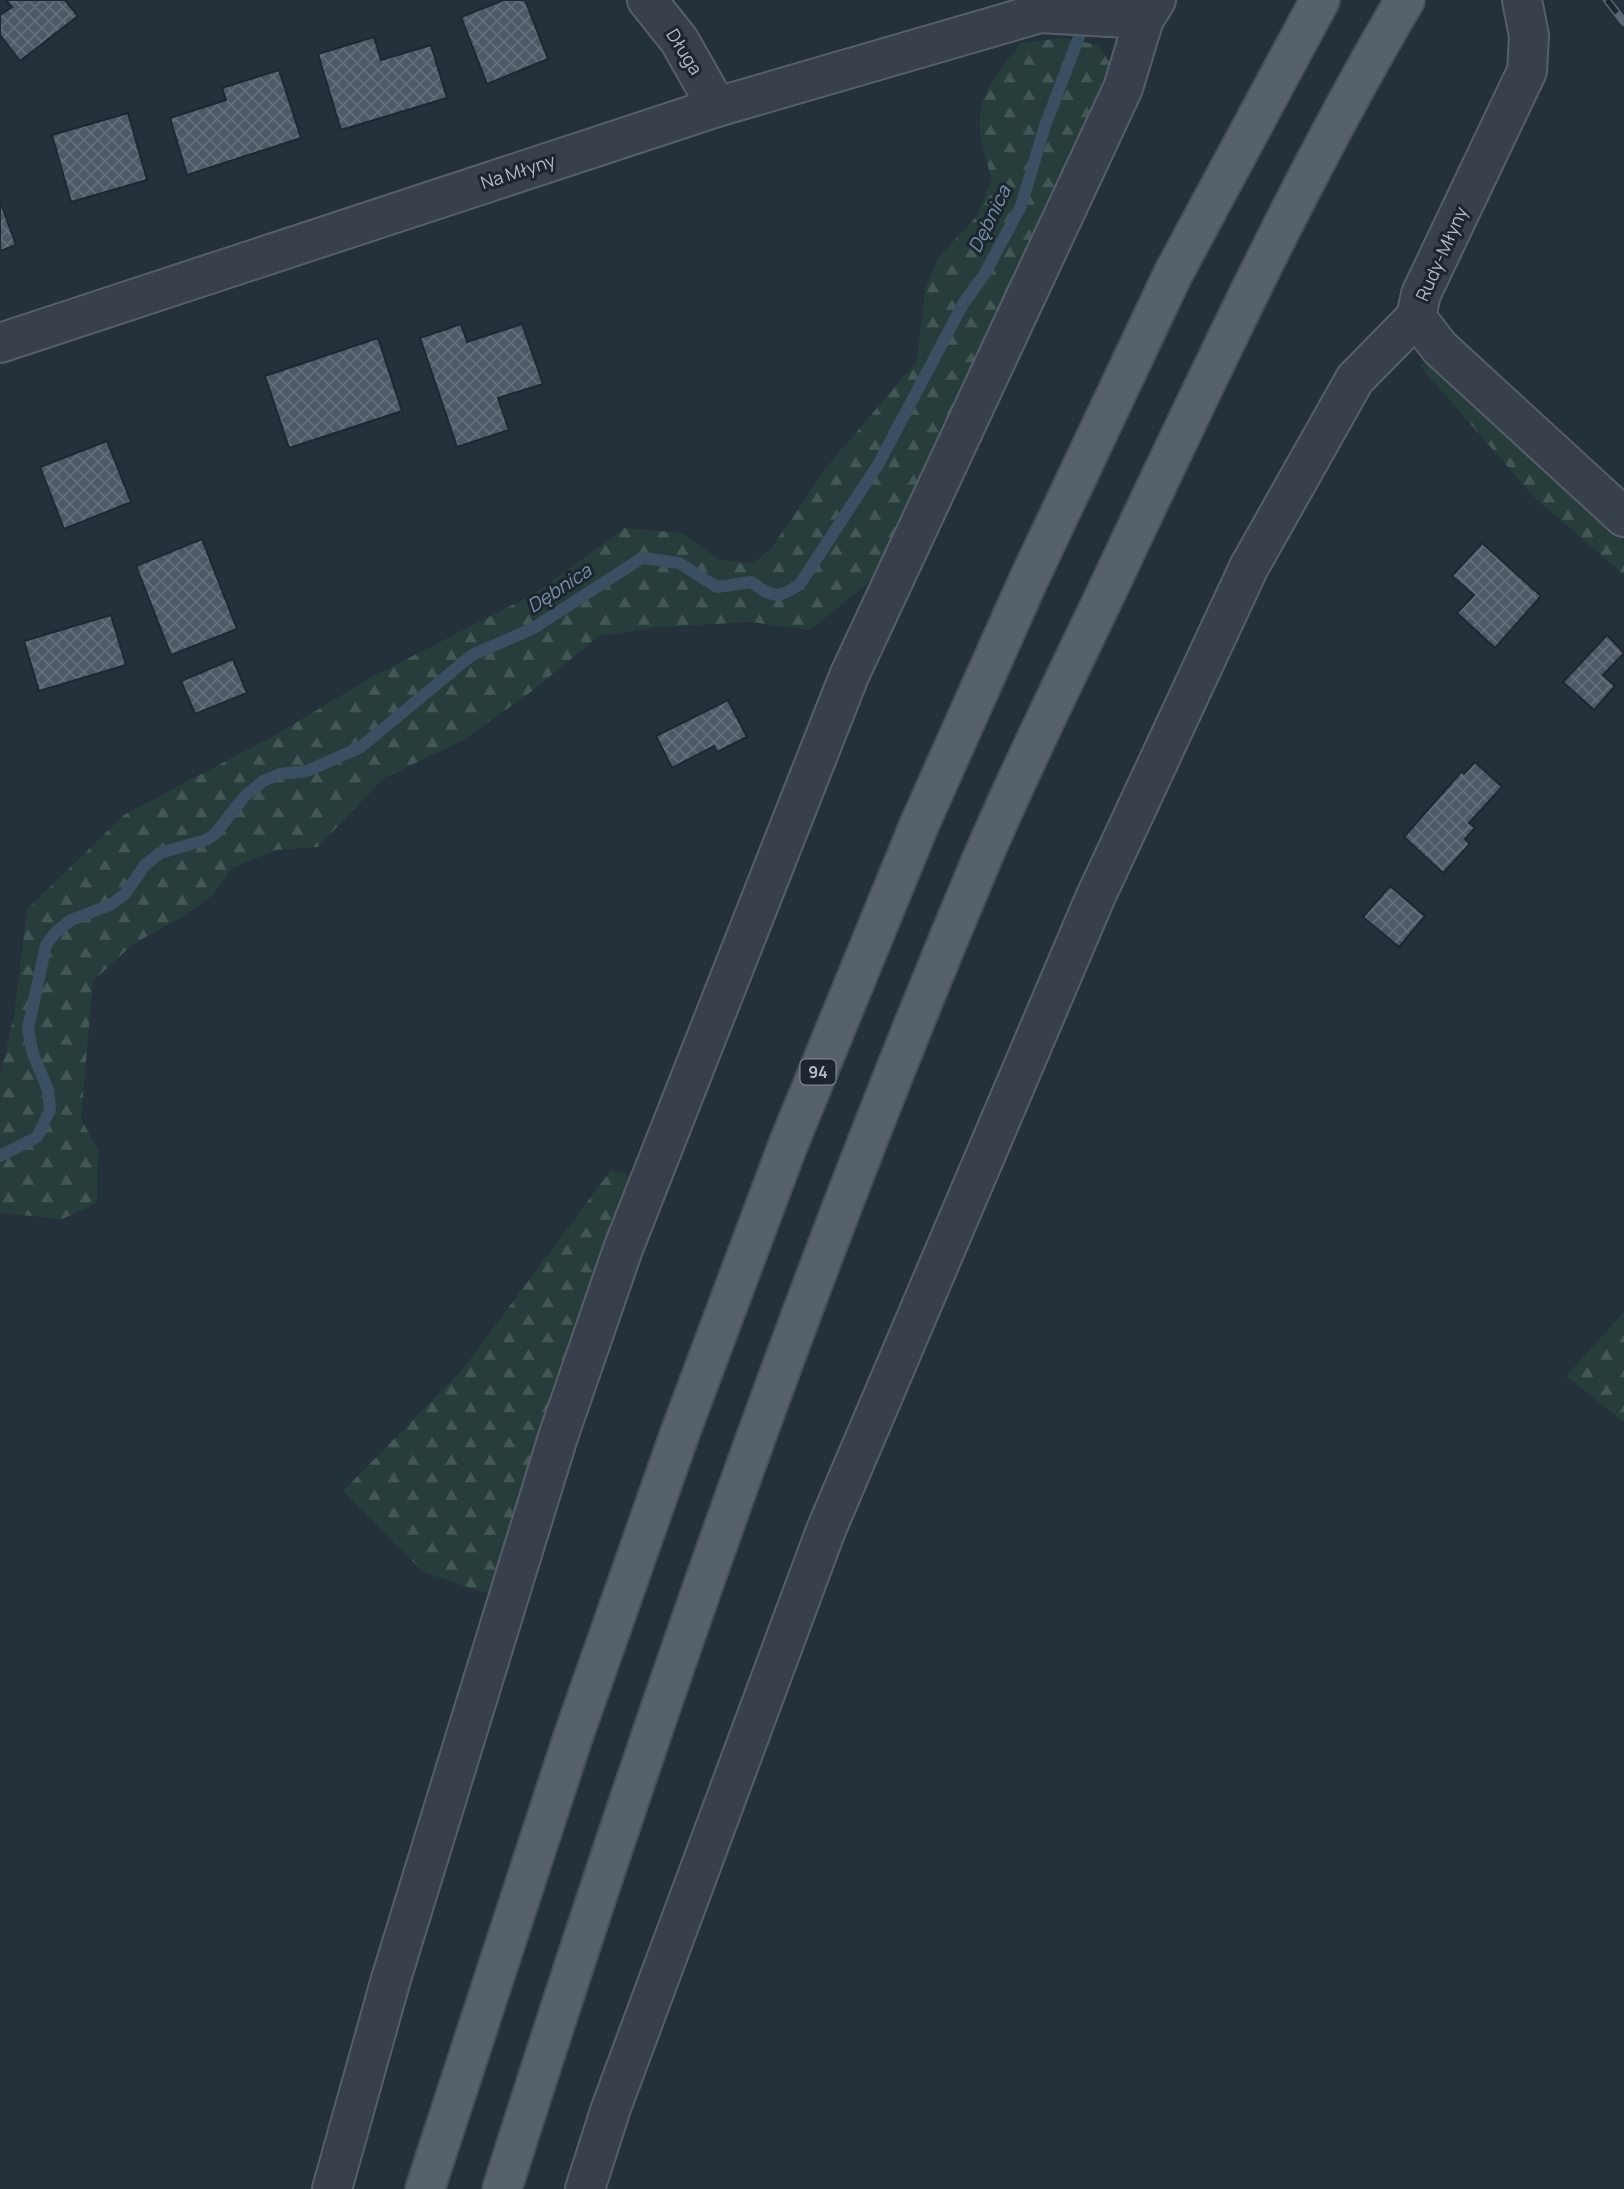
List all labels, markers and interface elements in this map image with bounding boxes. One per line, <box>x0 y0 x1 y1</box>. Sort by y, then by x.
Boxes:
street label: Długa <box>661 24 708 79</box>
street label: Na Młyny <box>477 148 559 194</box>
water label: Dębnica <box>962 180 1017 257</box>
street label: Rudy-Młyny <box>1410 202 1473 305</box>
water label: Dębnica <box>522 557 597 618</box>
road number: 94 <box>800 1060 836 1084</box>

